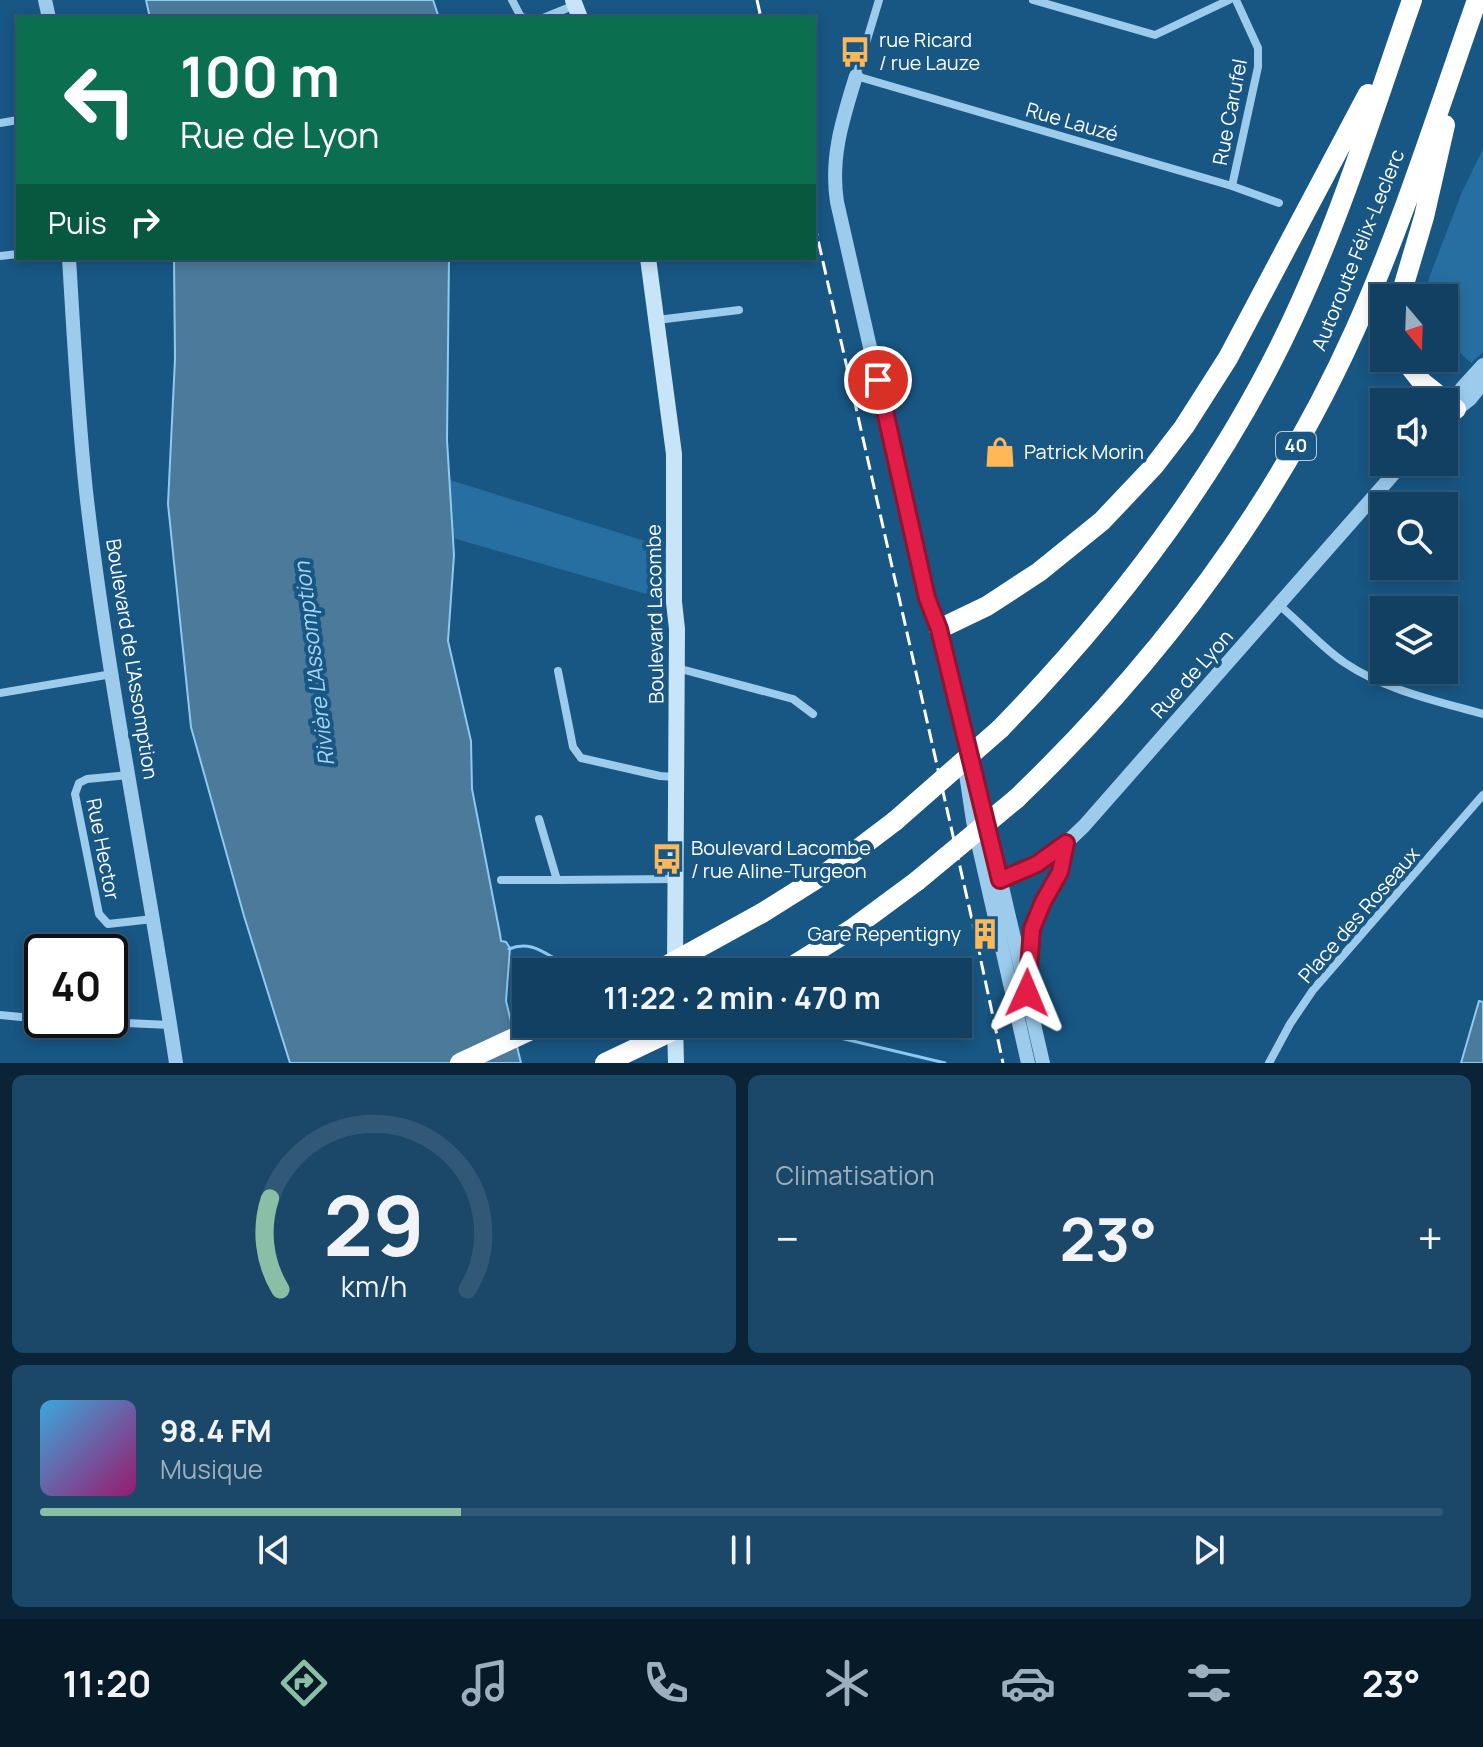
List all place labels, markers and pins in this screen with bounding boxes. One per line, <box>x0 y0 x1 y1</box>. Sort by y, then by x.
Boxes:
place label: rue Ricard / rue Lauze <box>879 26 980 76</box>
bus stop icon: rue Ricard / rue Lauze <box>838 35 872 69</box>
pin <box>844 346 912 414</box>
shop icon: Patrick Morin <box>983 435 1017 469</box>
place label: Patrick Morin <box>1024 438 1144 465</box>
place label: Boulevard Lacombe / rue Aline-Turgeon <box>691 834 871 884</box>
bus stop icon: Boulevard Lacombe / rue Aline-Turgeon <box>650 842 684 876</box>
building icon: Gare Repentigny <box>968 917 1002 951</box>
place label: Gare Repentigny <box>807 920 961 947</box>

